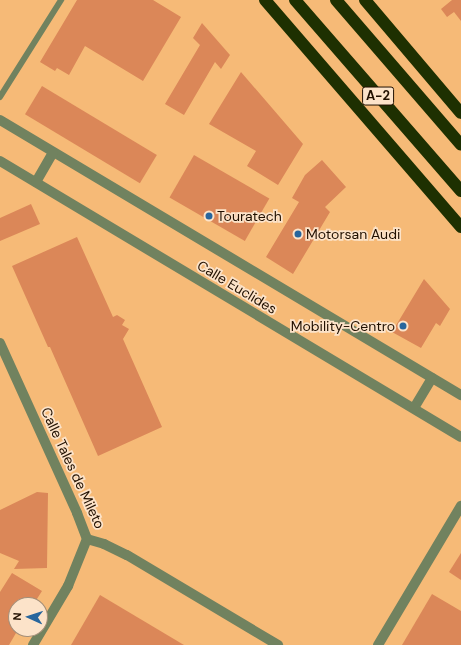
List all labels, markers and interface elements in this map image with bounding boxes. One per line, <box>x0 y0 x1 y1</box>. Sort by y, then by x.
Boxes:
road number: A-2 <box>362 85 394 107</box>
place label: Touratech <box>217 208 282 224</box>
marker: Touratech <box>204 211 214 221</box>
place label: Motorsan Audi <box>306 226 400 242</box>
marker: Motorsan Audi <box>293 229 303 239</box>
street label: Calle Euclides <box>194 257 280 317</box>
place label: Mobility-Centro <box>291 318 395 334</box>
marker: Mobility-Centro <box>398 321 408 331</box>
street label: Calle Tales de Mileto <box>38 405 108 531</box>
north arrow <box>8 597 48 637</box>
text: N <box>10 612 24 621</box>

